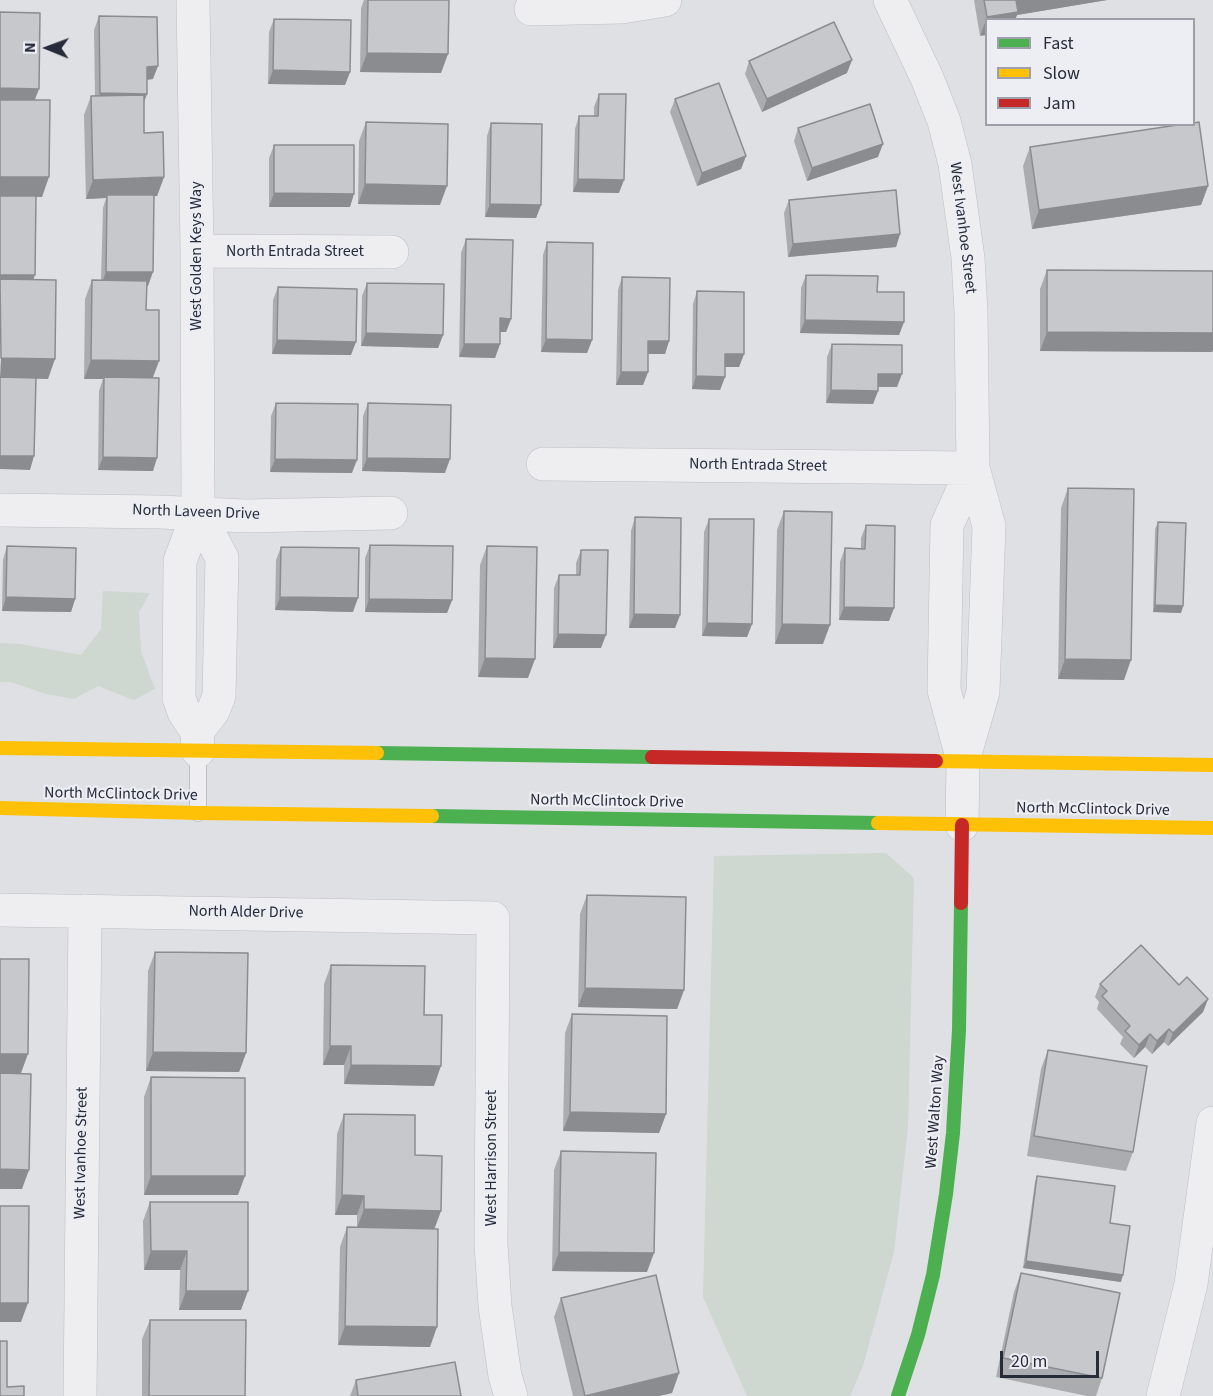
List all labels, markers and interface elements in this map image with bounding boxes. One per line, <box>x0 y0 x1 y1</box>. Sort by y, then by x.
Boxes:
north arrow <box>18 18 78 78</box>
legend <box>985 18 1195 126</box>
text: Fast <box>1043 31 1074 56</box>
text: N <box>19 42 41 53</box>
text: Slow <box>1043 61 1080 86</box>
text: Jam <box>1043 91 1076 116</box>
street label: West Ivanhoe Street <box>944 161 980 295</box>
street label: West Golden Keys Way <box>187 181 207 331</box>
street label: North Entrada Street <box>226 242 364 262</box>
street label: North Entrada Street <box>689 455 827 477</box>
street label: North Laveen Drive <box>132 501 260 525</box>
street label: North McClintock Drive <box>44 784 198 806</box>
street label: North McClintock Drive <box>530 791 684 813</box>
street label: North McClintock Drive <box>1016 799 1170 821</box>
street label: North Alder Drive <box>188 902 304 924</box>
street label: West Walton Way <box>922 1055 950 1169</box>
street label: West Ivanhoe Street <box>71 1087 93 1219</box>
street label: West Harrison Street <box>482 1090 502 1226</box>
scale bar <box>1003 1339 1102 1377</box>
text: 20 m <box>1011 1349 1047 1374</box>

